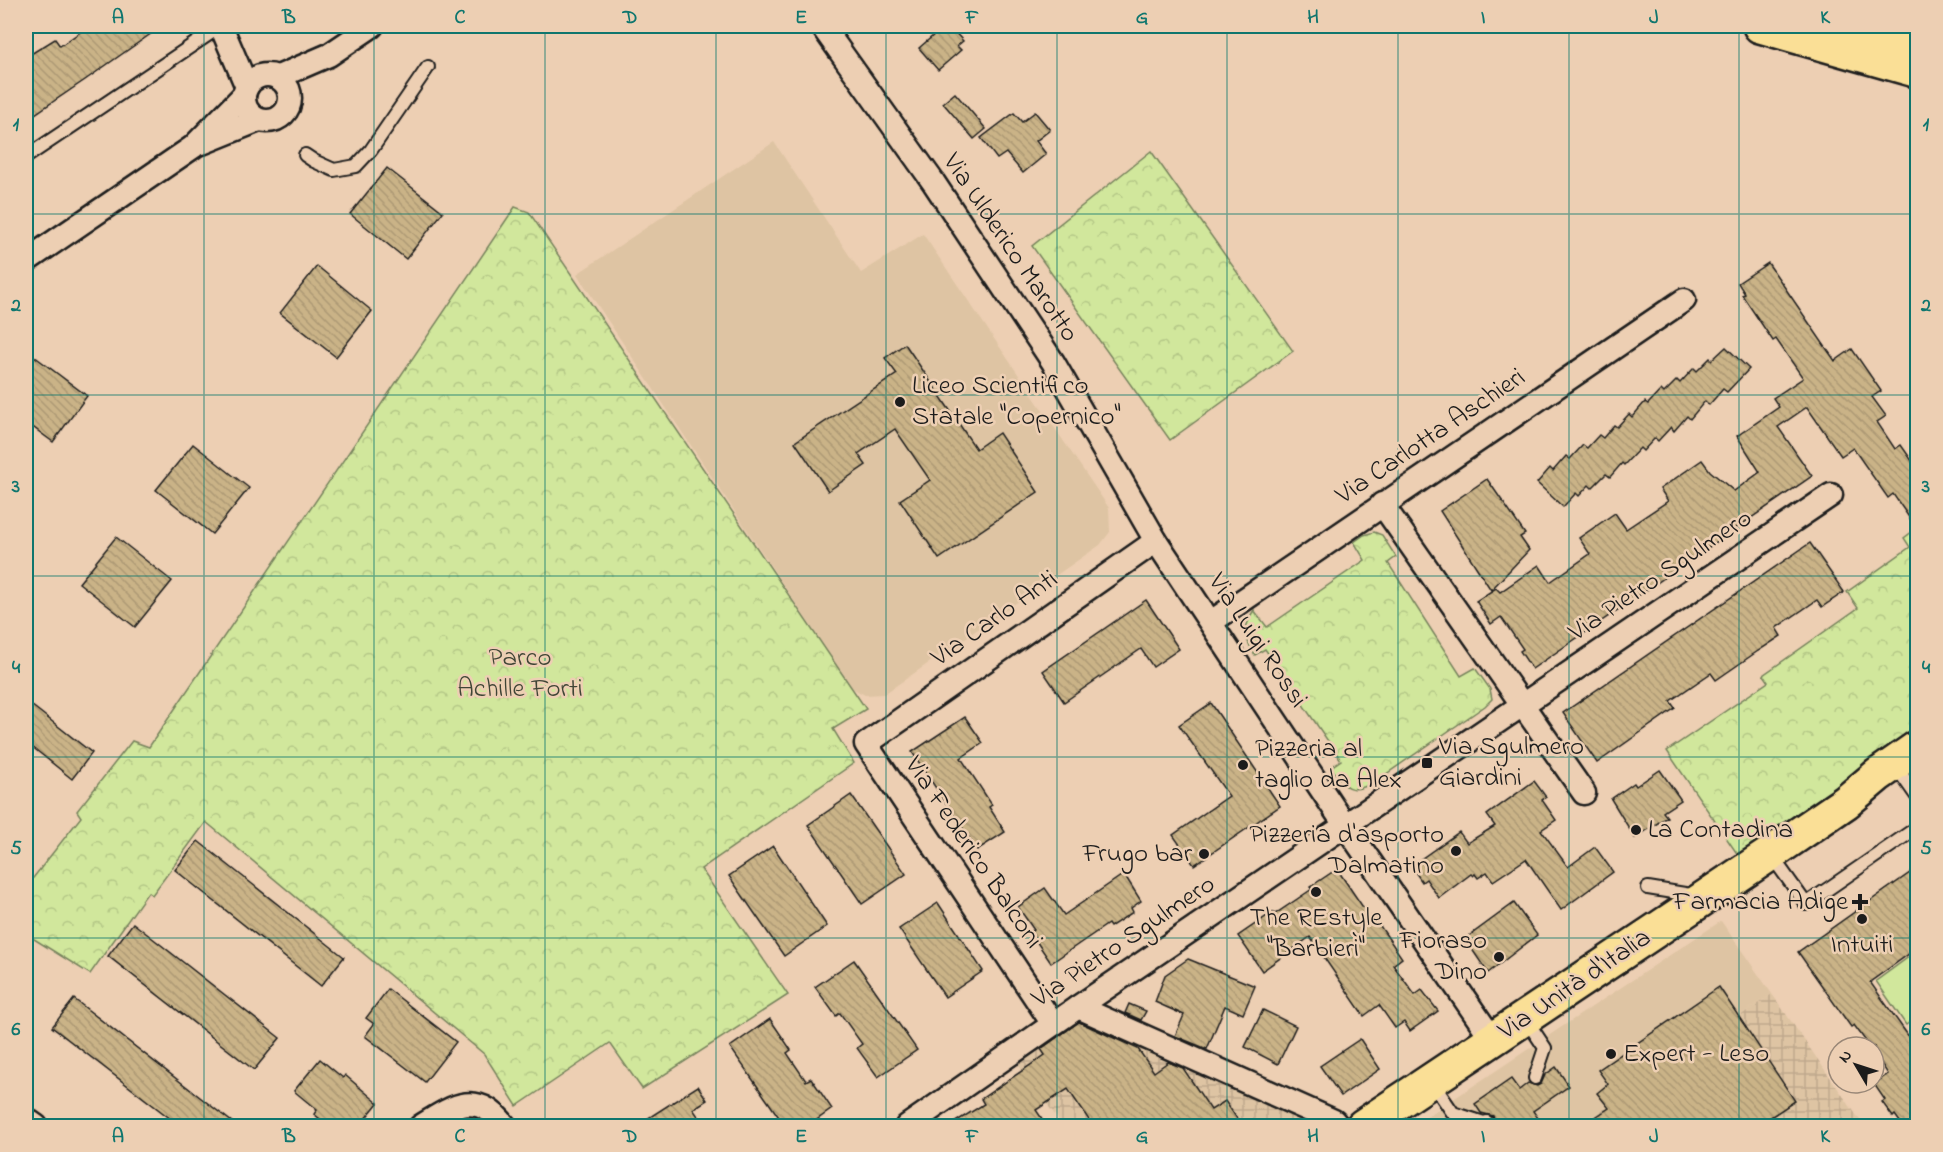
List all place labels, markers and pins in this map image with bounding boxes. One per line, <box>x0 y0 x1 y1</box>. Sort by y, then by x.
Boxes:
place label: Liceo Scientifico Statale "Copernico" <box>912 367 1121 437</box>
marker: Liceo Scientifico Statale "Copernico" <box>893 395 907 409</box>
place label: Via Sgulmero Giardini <box>1438 728 1584 798</box>
place label: Pizzeria al taglio da Alex <box>1255 730 1402 800</box>
marker: Via Sgulmero Giardini <box>1420 756 1434 770</box>
marker: Pizzeria al taglio da Alex <box>1236 758 1250 772</box>
place label: La Contadina <box>1648 811 1793 850</box>
place label: Pizzeria d'asporto Dalmatino <box>1249 816 1444 886</box>
marker: La Contadina <box>1629 823 1643 837</box>
place label: Frugo bar <box>1082 835 1193 874</box>
marker: Pizzeria d'asporto Dalmatino <box>1449 844 1463 858</box>
marker: Frugo bar <box>1197 847 1211 861</box>
place label: Farmacia Adige <box>1672 883 1849 922</box>
marker: The REstyle "Barbieri" <box>1309 885 1323 899</box>
marker: Farmacia Adige <box>1853 895 1867 909</box>
place label: The REstyle "Barbieri" <box>1250 899 1383 969</box>
marker: Intuiti <box>1855 912 1869 926</box>
place label: Fioraso Dino <box>1399 922 1487 992</box>
place label: Intuiti <box>1831 926 1893 965</box>
marker: Fioraso Dino <box>1492 950 1506 964</box>
place label: Expert - Leso <box>1623 1035 1769 1074</box>
marker: Expert - Leso <box>1604 1047 1618 1061</box>

